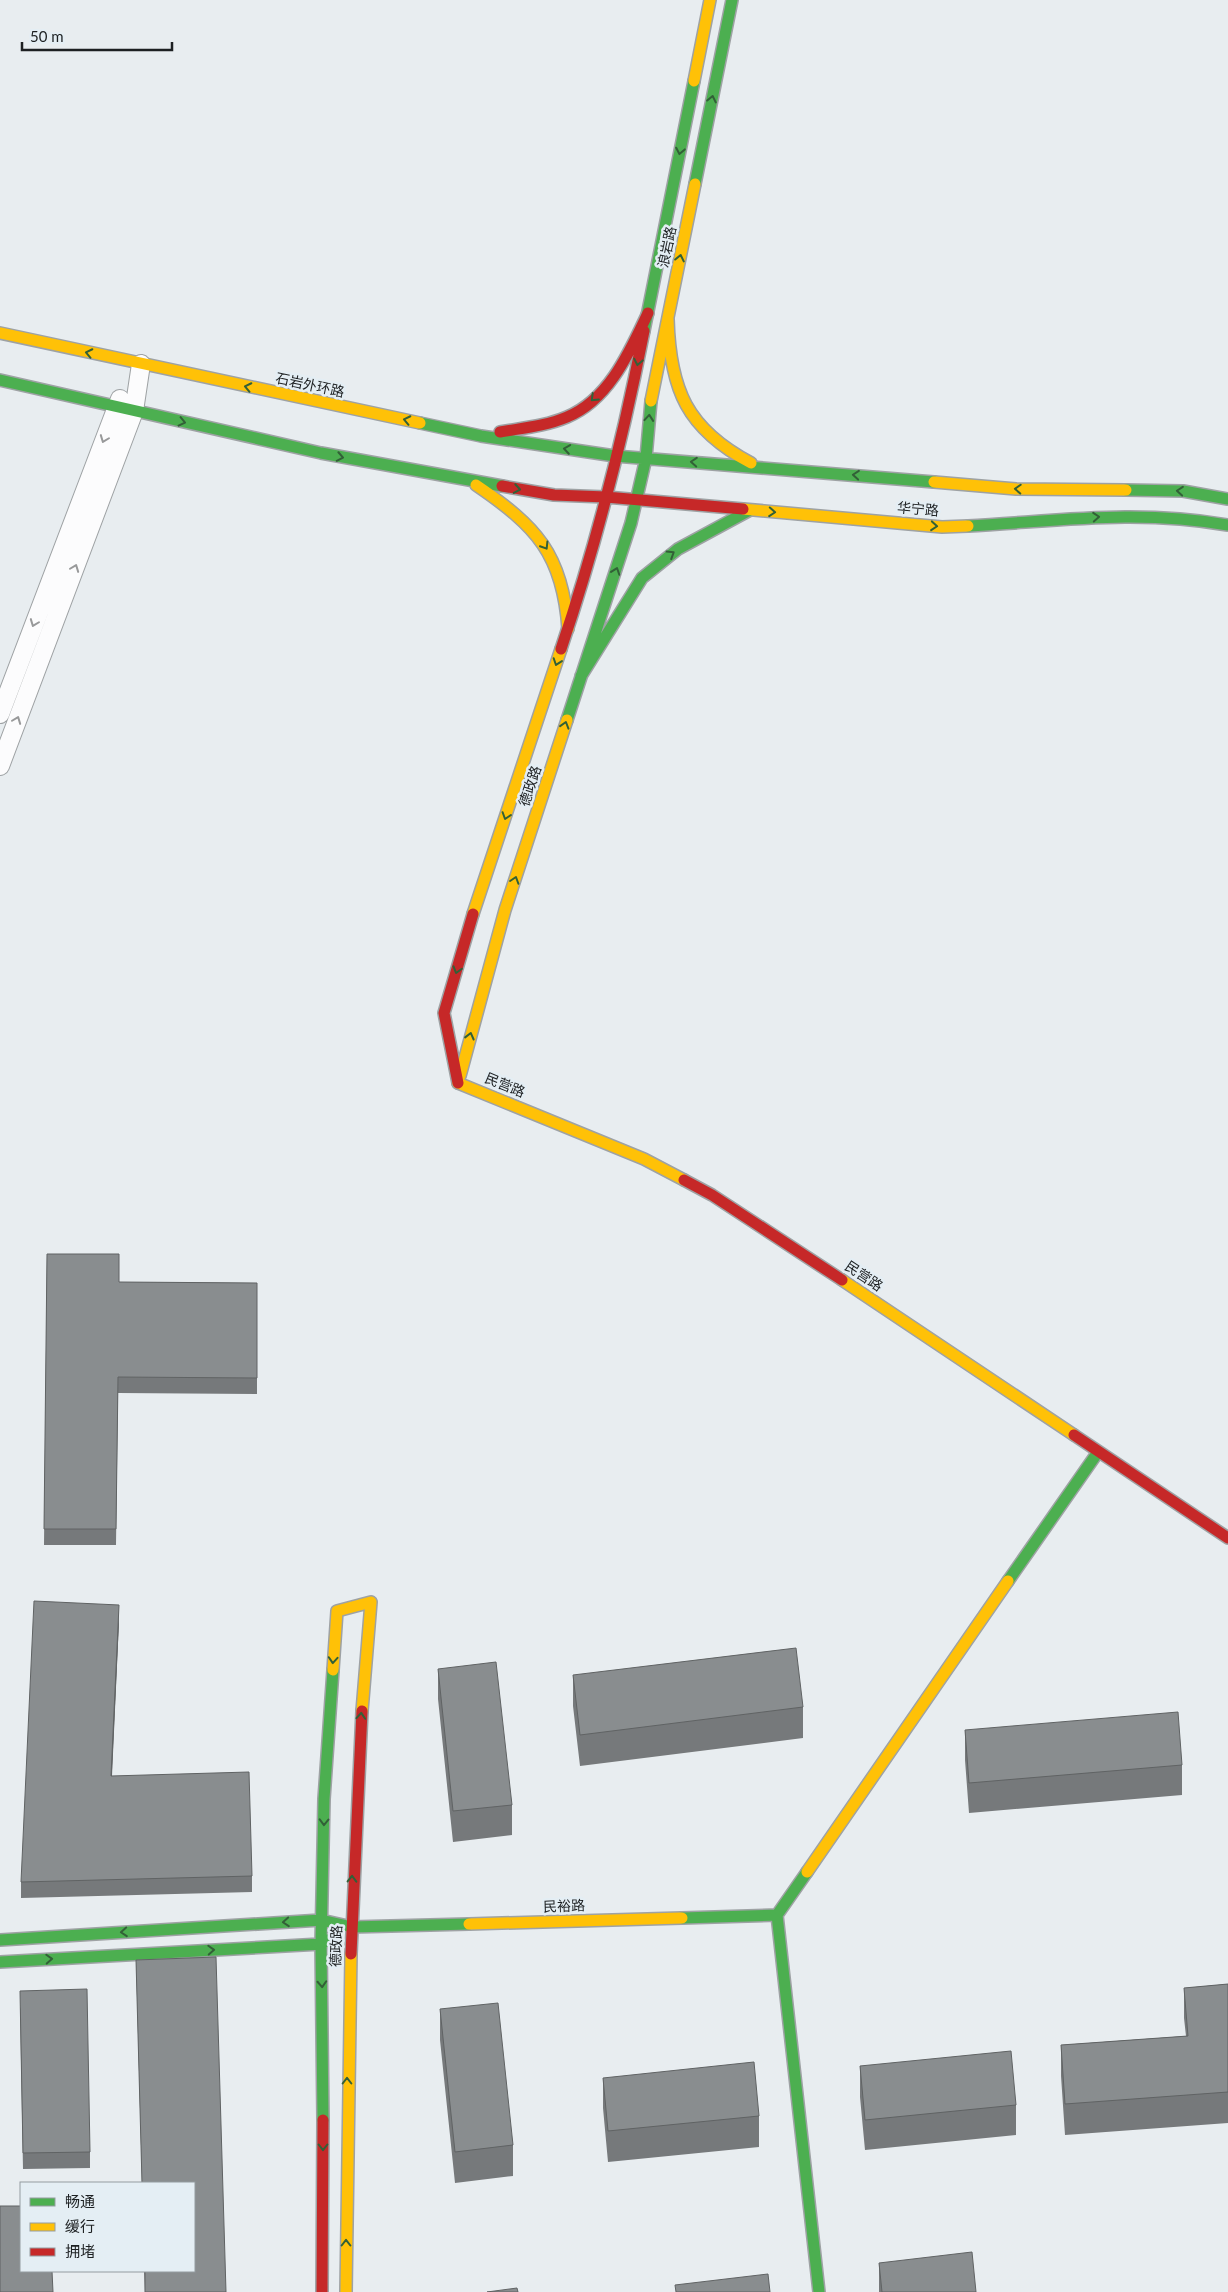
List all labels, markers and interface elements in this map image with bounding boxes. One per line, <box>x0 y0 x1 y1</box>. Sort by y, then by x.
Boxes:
scale bar <box>22 20 172 52</box>
text: 50 m <box>30 27 64 45</box>
one-way arrow <box>707 94 717 103</box>
one-way arrow <box>675 146 686 155</box>
street label: 浪岩路 <box>654 225 679 269</box>
one-way arrow <box>674 254 685 262</box>
one-way arrow <box>85 348 94 359</box>
one-way arrow <box>633 357 644 366</box>
street label: 石岩外环路 <box>274 369 346 400</box>
one-way arrow <box>244 382 253 393</box>
one-way arrow <box>591 392 600 401</box>
one-way arrow <box>644 413 655 421</box>
one-way arrow <box>177 416 186 427</box>
one-way arrow <box>403 416 412 426</box>
one-way arrow <box>100 434 110 442</box>
one-way arrow <box>563 445 571 455</box>
one-way arrow <box>336 451 345 461</box>
one-way arrow <box>689 456 697 467</box>
one-way arrow <box>851 470 859 481</box>
one-way arrow <box>513 483 522 493</box>
one-way arrow <box>1013 483 1021 494</box>
one-way arrow <box>1176 486 1184 497</box>
street label: 华宁路 <box>896 498 940 519</box>
one-way arrow <box>769 506 777 517</box>
one-way arrow <box>1093 511 1101 522</box>
one-way arrow <box>931 520 939 531</box>
one-way arrow <box>538 541 548 550</box>
one-way arrow <box>666 550 675 560</box>
one-way arrow <box>69 564 79 573</box>
one-way arrow <box>611 567 621 575</box>
one-way arrow <box>30 619 40 627</box>
one-way arrow <box>553 657 563 665</box>
one-way arrow <box>11 716 21 725</box>
one-way arrow <box>559 721 569 729</box>
street label: 德政路 <box>515 763 544 808</box>
one-way arrow <box>501 811 511 819</box>
one-way arrow <box>510 876 520 884</box>
one-way arrow <box>452 966 462 974</box>
one-way arrow <box>464 1031 475 1040</box>
street label: 民营路 <box>483 1069 528 1100</box>
street label: 民营路 <box>842 1257 886 1294</box>
one-way arrow <box>328 1656 339 1664</box>
one-way arrow <box>355 1712 366 1720</box>
one-way arrow <box>319 1818 329 1826</box>
one-way arrow <box>347 1874 357 1882</box>
street label: 民裕路 <box>543 1896 585 1915</box>
one-way arrow <box>282 1917 290 1928</box>
street label: 德政路 <box>326 1925 345 1967</box>
one-way arrow <box>120 1927 128 1938</box>
one-way arrow <box>207 1945 215 1956</box>
one-way arrow <box>45 1954 53 1965</box>
one-way arrow <box>317 1980 328 1988</box>
one-way arrow <box>342 2077 352 2084</box>
one-way arrow <box>318 2143 328 2151</box>
legend <box>20 2182 195 2272</box>
text: 畅通 <box>65 2192 95 2210</box>
text: 缓行 <box>65 2217 95 2235</box>
one-way arrow <box>341 2239 351 2247</box>
text: 拥堵 <box>65 2242 95 2260</box>

